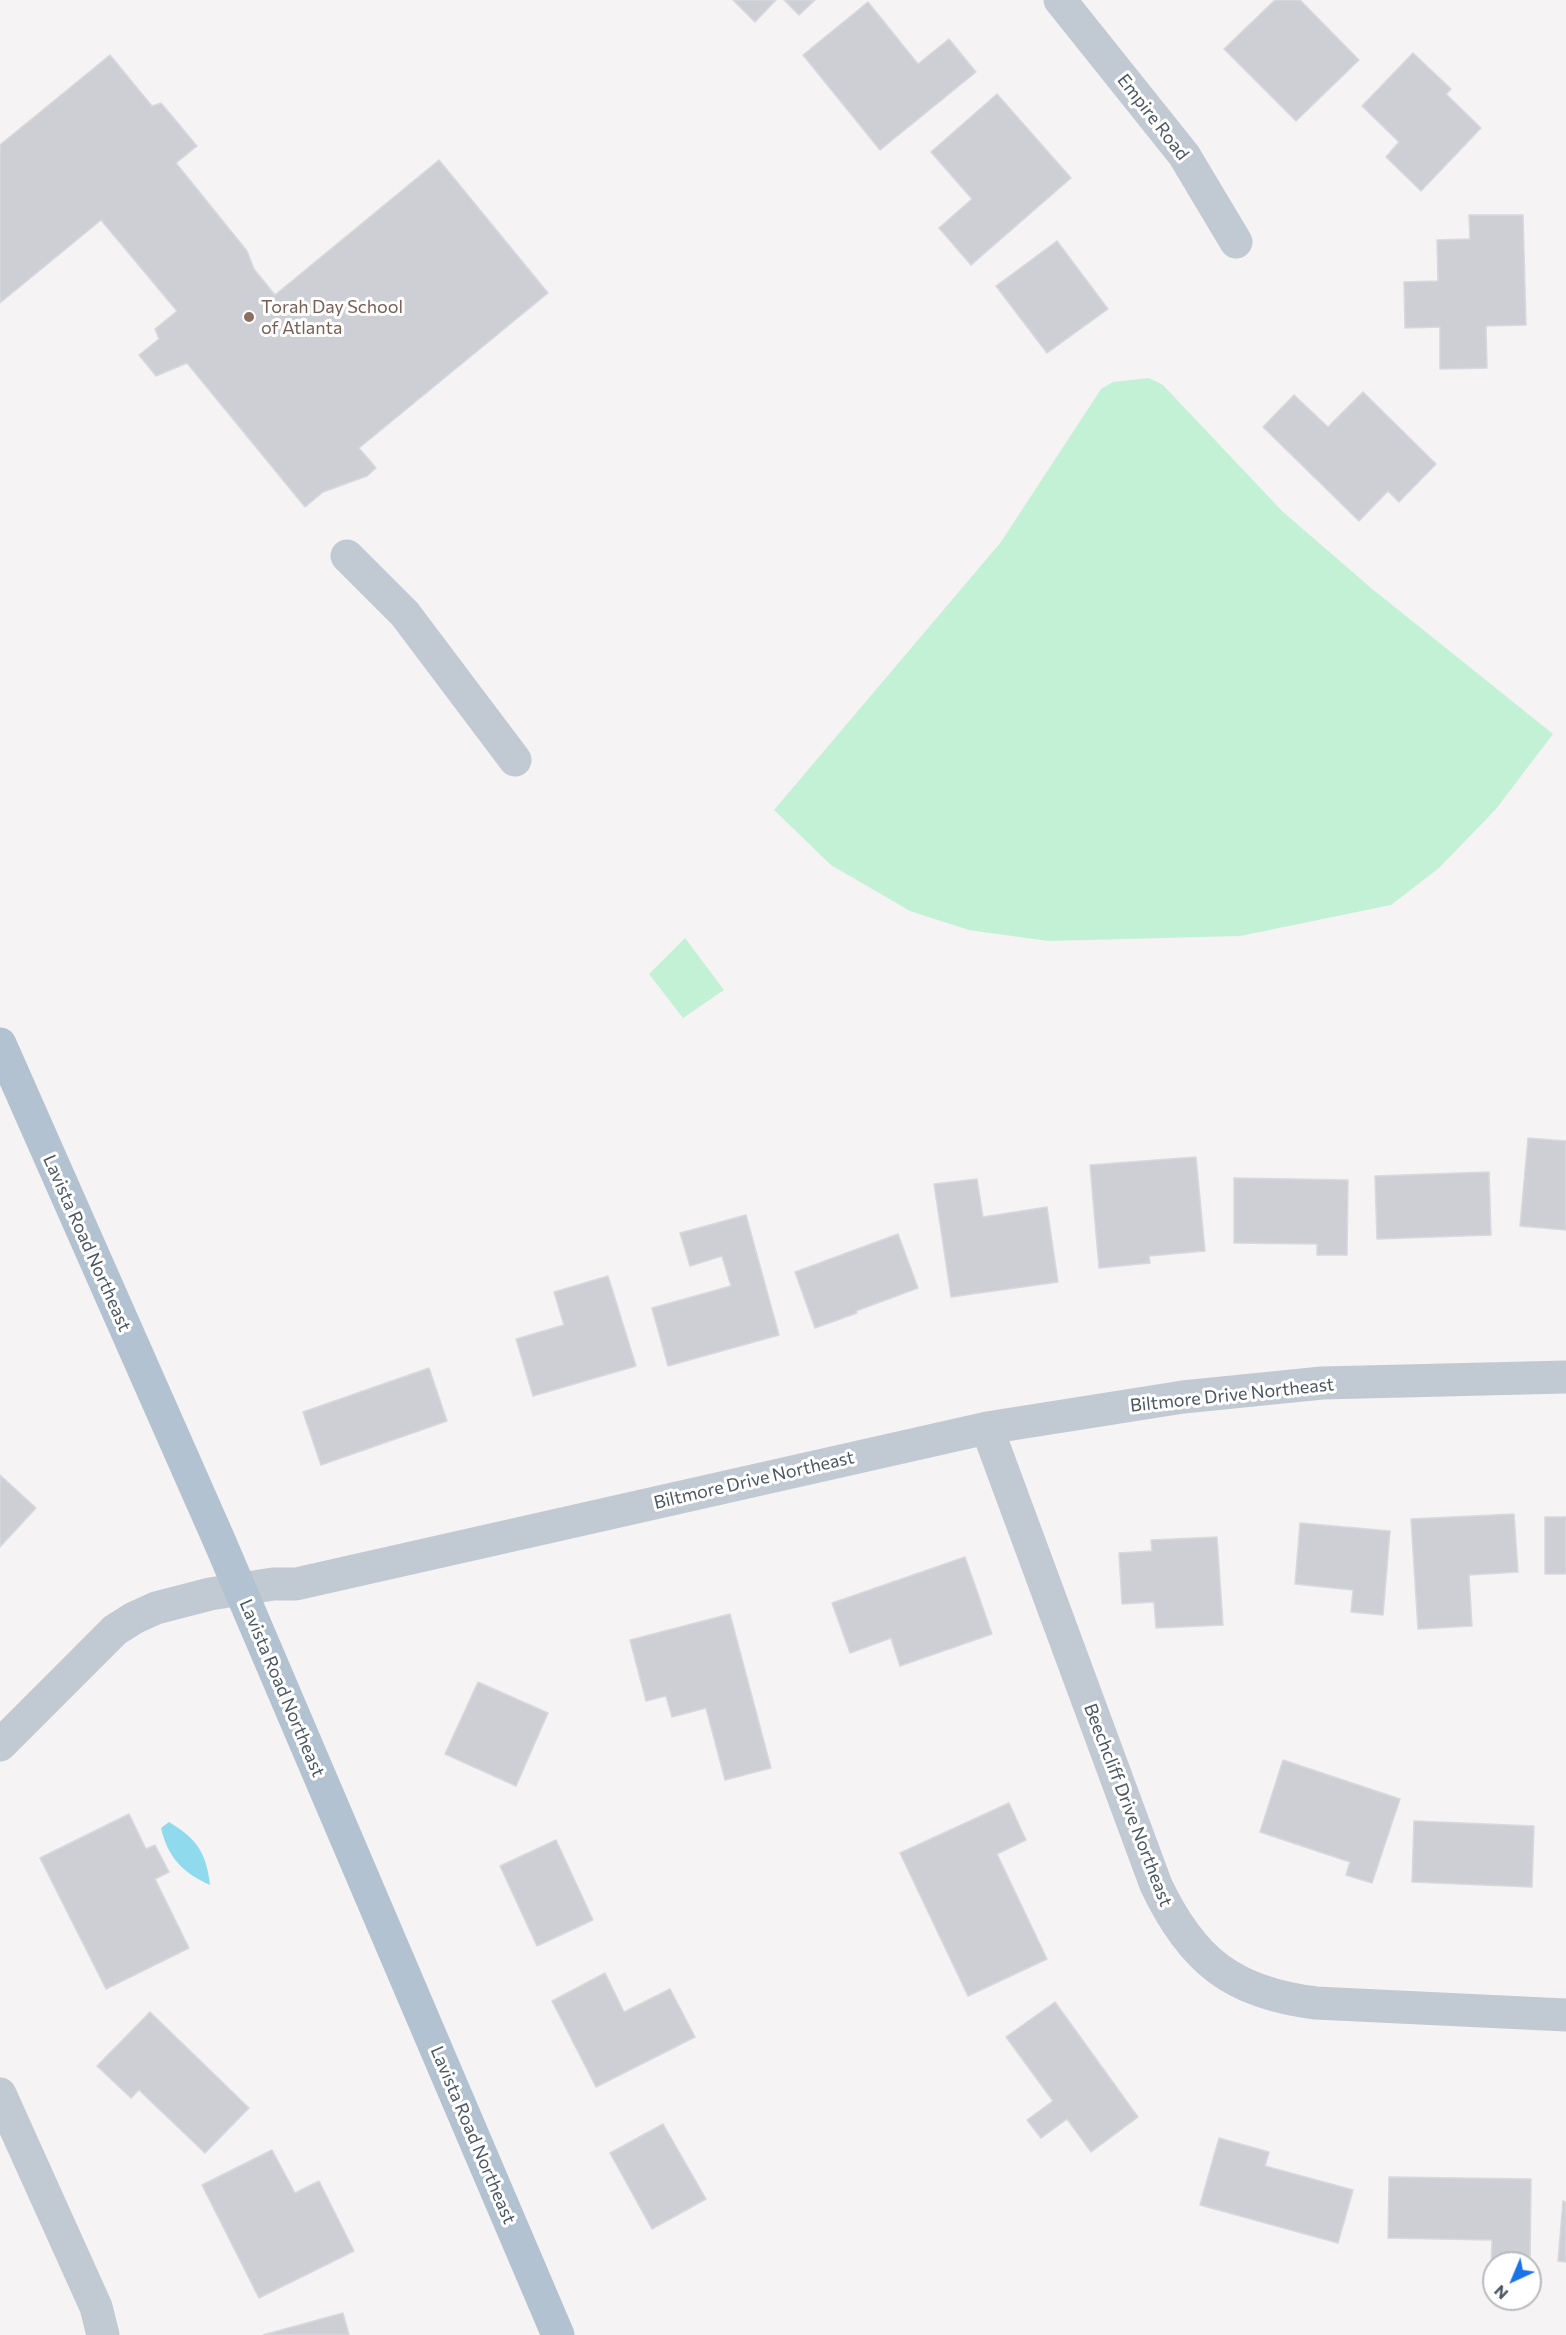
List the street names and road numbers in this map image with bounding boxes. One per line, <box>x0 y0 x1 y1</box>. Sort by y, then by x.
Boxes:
street label: Empire Road <box>1113 70 1193 164</box>
street label: Lavista Road Northeast <box>38 1151 136 1335</box>
street label: Biltmore Drive Northeast <box>1129 1374 1335 1416</box>
street label: Biltmore Drive Northeast <box>652 1446 856 1514</box>
street label: Lavista Road Northeast <box>235 1596 329 1780</box>
street label: Beechcliff Drive Northeast <box>1079 1700 1177 1910</box>
street label: Lavista Road Northeast <box>426 2043 520 2227</box>

